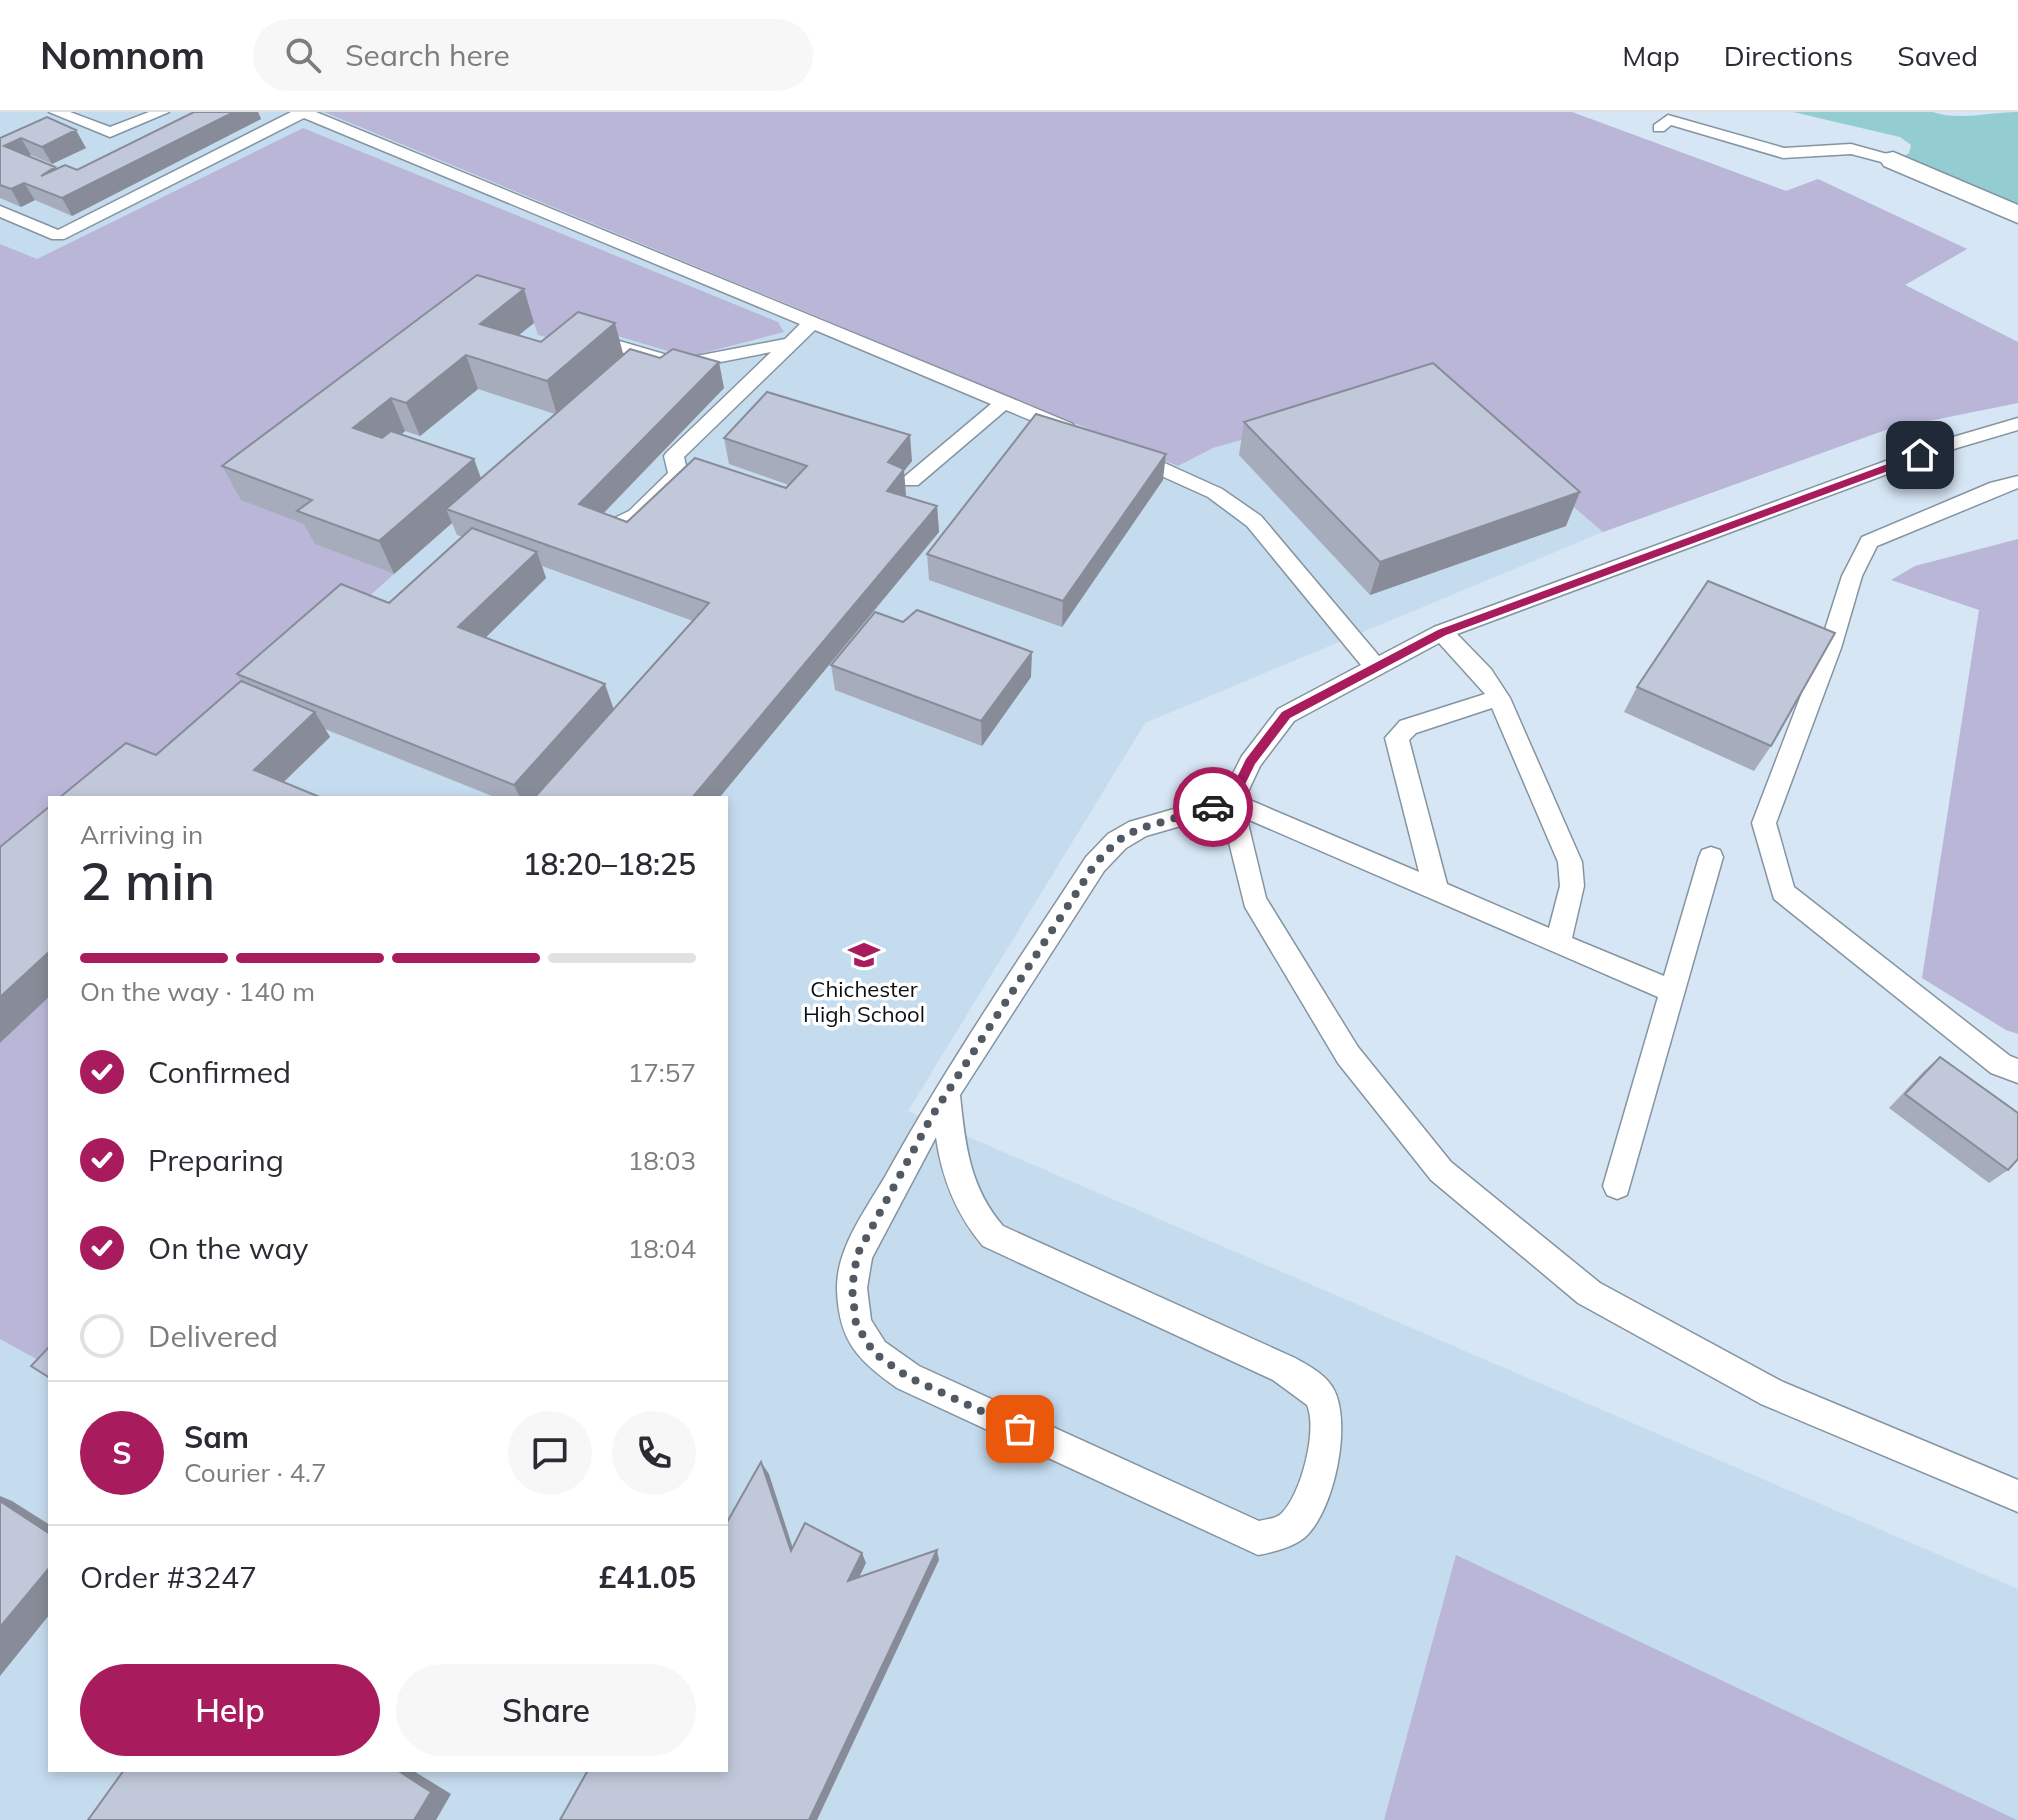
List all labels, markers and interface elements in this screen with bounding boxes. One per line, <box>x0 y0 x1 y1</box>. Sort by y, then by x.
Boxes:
search box <box>253 19 813 91</box>
text: Nomnom <box>40 31 205 79</box>
icon: search <box>281 33 325 77</box>
text: Search here <box>345 36 510 74</box>
text: Map <box>1622 38 1680 73</box>
text: Directions <box>1724 38 1853 73</box>
text: Saved <box>1897 38 1978 73</box>
pin <box>1886 421 1954 489</box>
icon: home <box>1898 433 1942 477</box>
courier <box>1173 767 1253 847</box>
icon: car <box>1191 785 1235 829</box>
text: Arriving in <box>80 818 203 851</box>
text: 18:20–18:25 <box>523 845 696 883</box>
text: 2 min <box>80 848 215 913</box>
school or university icon: Chichester High School <box>847 938 881 972</box>
text: On the way · 140 m <box>80 975 315 1008</box>
place label: Chichester High School <box>803 975 925 1028</box>
icon: check <box>80 1050 124 1094</box>
text: Confirmed <box>148 1053 291 1091</box>
text: 17:57 <box>628 1056 696 1089</box>
icon: check <box>80 1138 124 1182</box>
text: Preparing <box>148 1141 284 1179</box>
text: 18:03 <box>628 1144 696 1177</box>
icon: check <box>80 1226 124 1270</box>
text: On the way <box>148 1229 308 1267</box>
text: 18:04 <box>628 1232 696 1265</box>
text: Delivered <box>148 1317 278 1355</box>
pin <box>986 1395 1054 1463</box>
icon: bag <box>998 1407 1042 1451</box>
button: chat <box>508 1411 592 1495</box>
button: phone <box>612 1411 696 1495</box>
text: Sam <box>184 1418 249 1456</box>
text: S <box>112 1434 132 1472</box>
text: Courier · 4.7 <box>184 1456 327 1489</box>
text: Order #3247 <box>80 1558 257 1596</box>
text: £41.05 <box>599 1558 696 1596</box>
button: Help <box>80 1664 380 1756</box>
button: Share <box>396 1664 696 1756</box>

